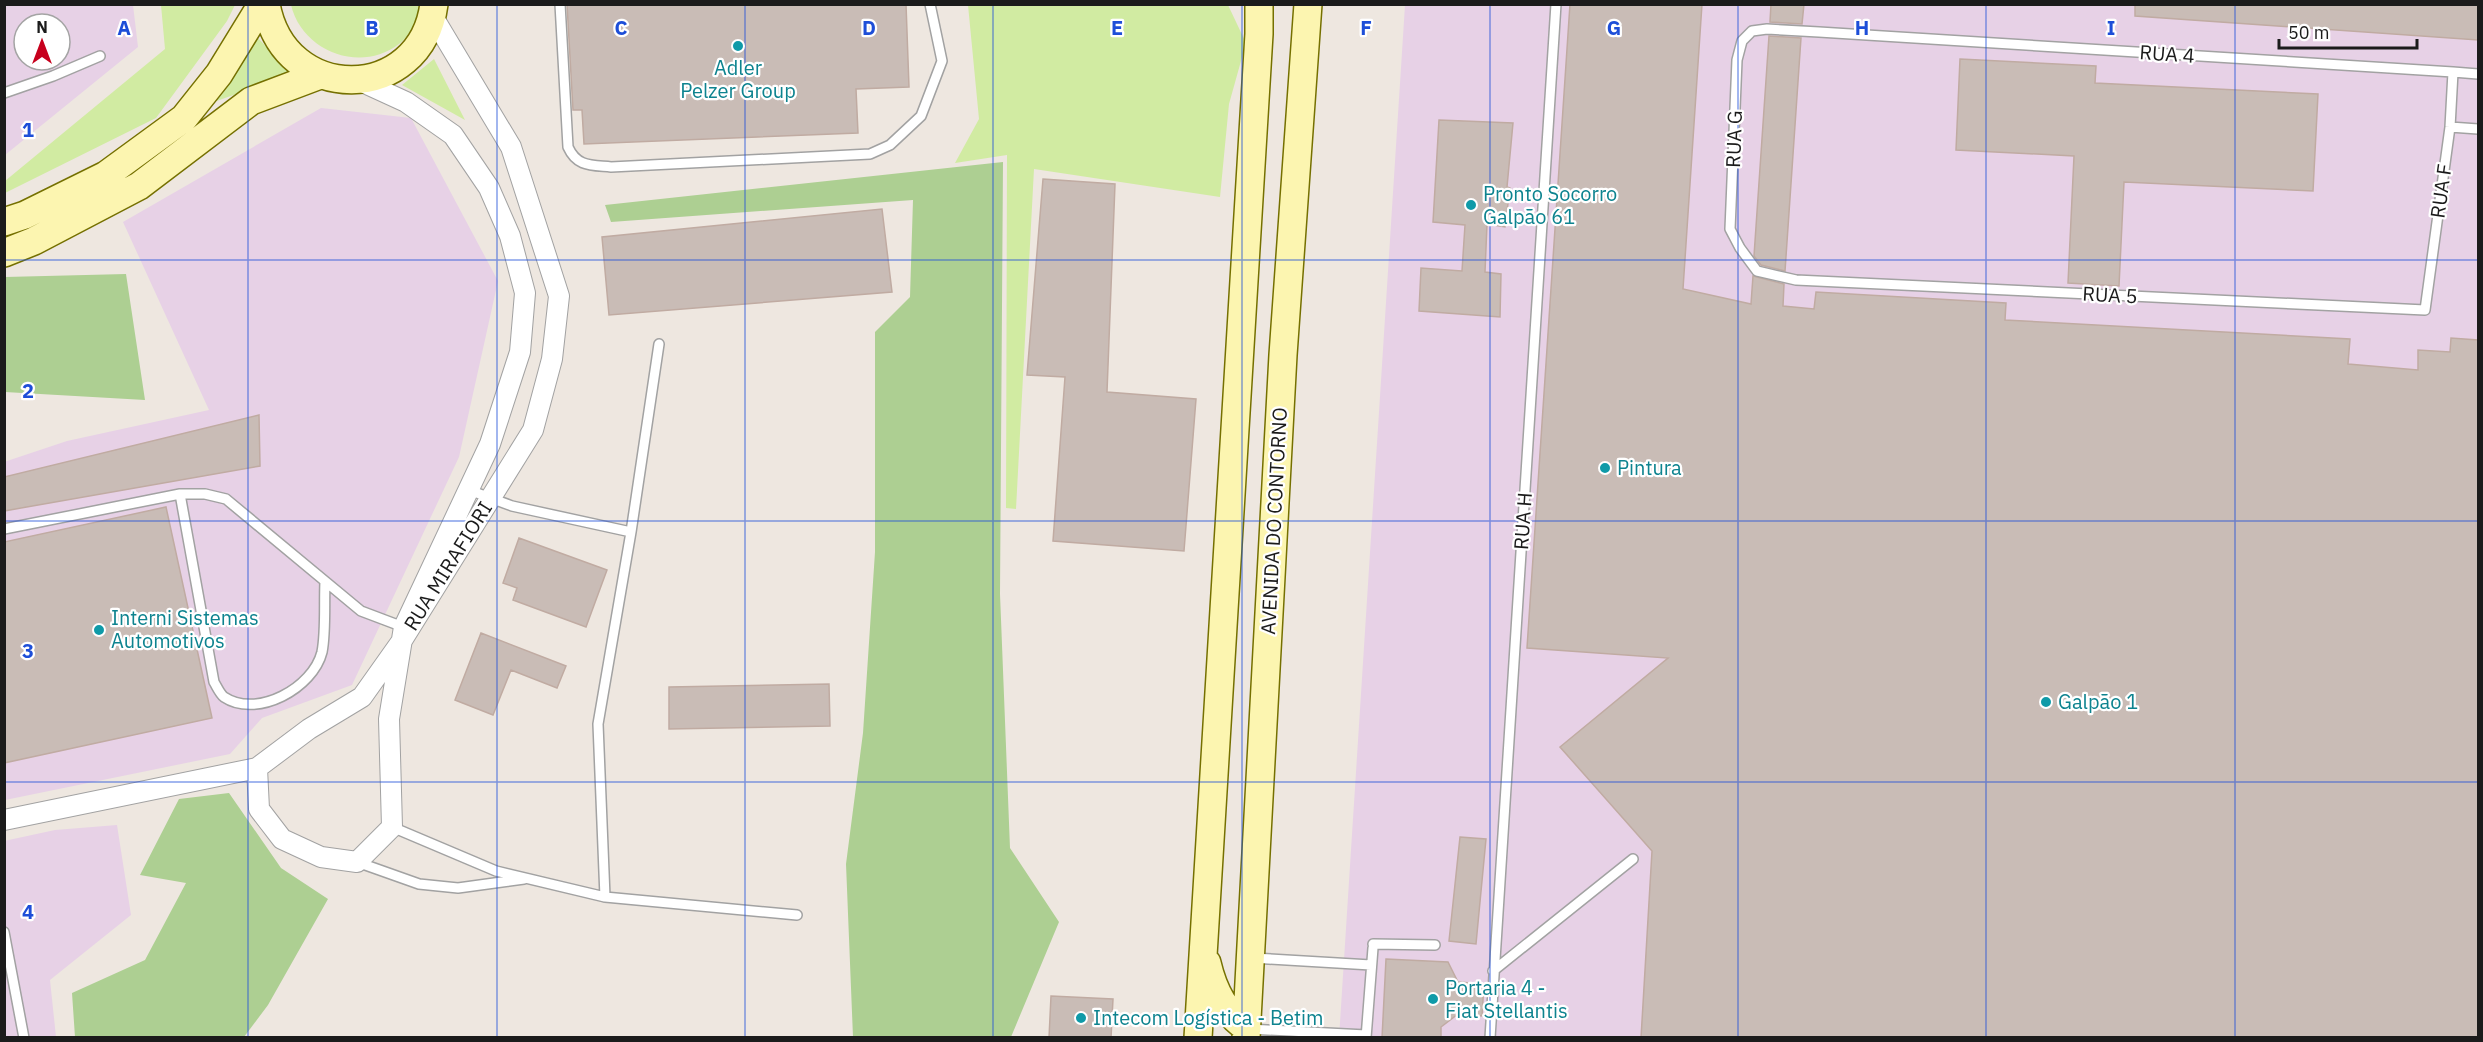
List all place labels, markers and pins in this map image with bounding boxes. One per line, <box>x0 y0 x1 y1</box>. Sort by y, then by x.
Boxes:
marker: Adler Pelzer Group <box>731 39 745 53</box>
place label: Adler Pelzer Group <box>680 54 796 104</box>
place label: Pronto Socorro Galpão 61 <box>1483 180 1617 230</box>
marker: Pronto Socorro Galpão 61 <box>1464 198 1478 212</box>
place label: Pintura <box>1617 454 1682 481</box>
marker: Pintura <box>1598 461 1612 475</box>
place label: Interni Sistemas Automotivos <box>111 604 259 654</box>
marker: Interni Sistemas Automotivos <box>92 623 106 637</box>
place label: Galpão 1 <box>2058 688 2138 715</box>
marker: Galpão 1 <box>2039 695 2053 709</box>
place label: Portaria 4 - Fiat Stellantis <box>1445 974 1568 1024</box>
marker: Portaria 4 - Fiat Stellantis <box>1426 992 1440 1006</box>
place label: Intecom Logística - Betim <box>1093 1004 1323 1031</box>
marker: Intecom Logística - Betim <box>1074 1011 1088 1025</box>

